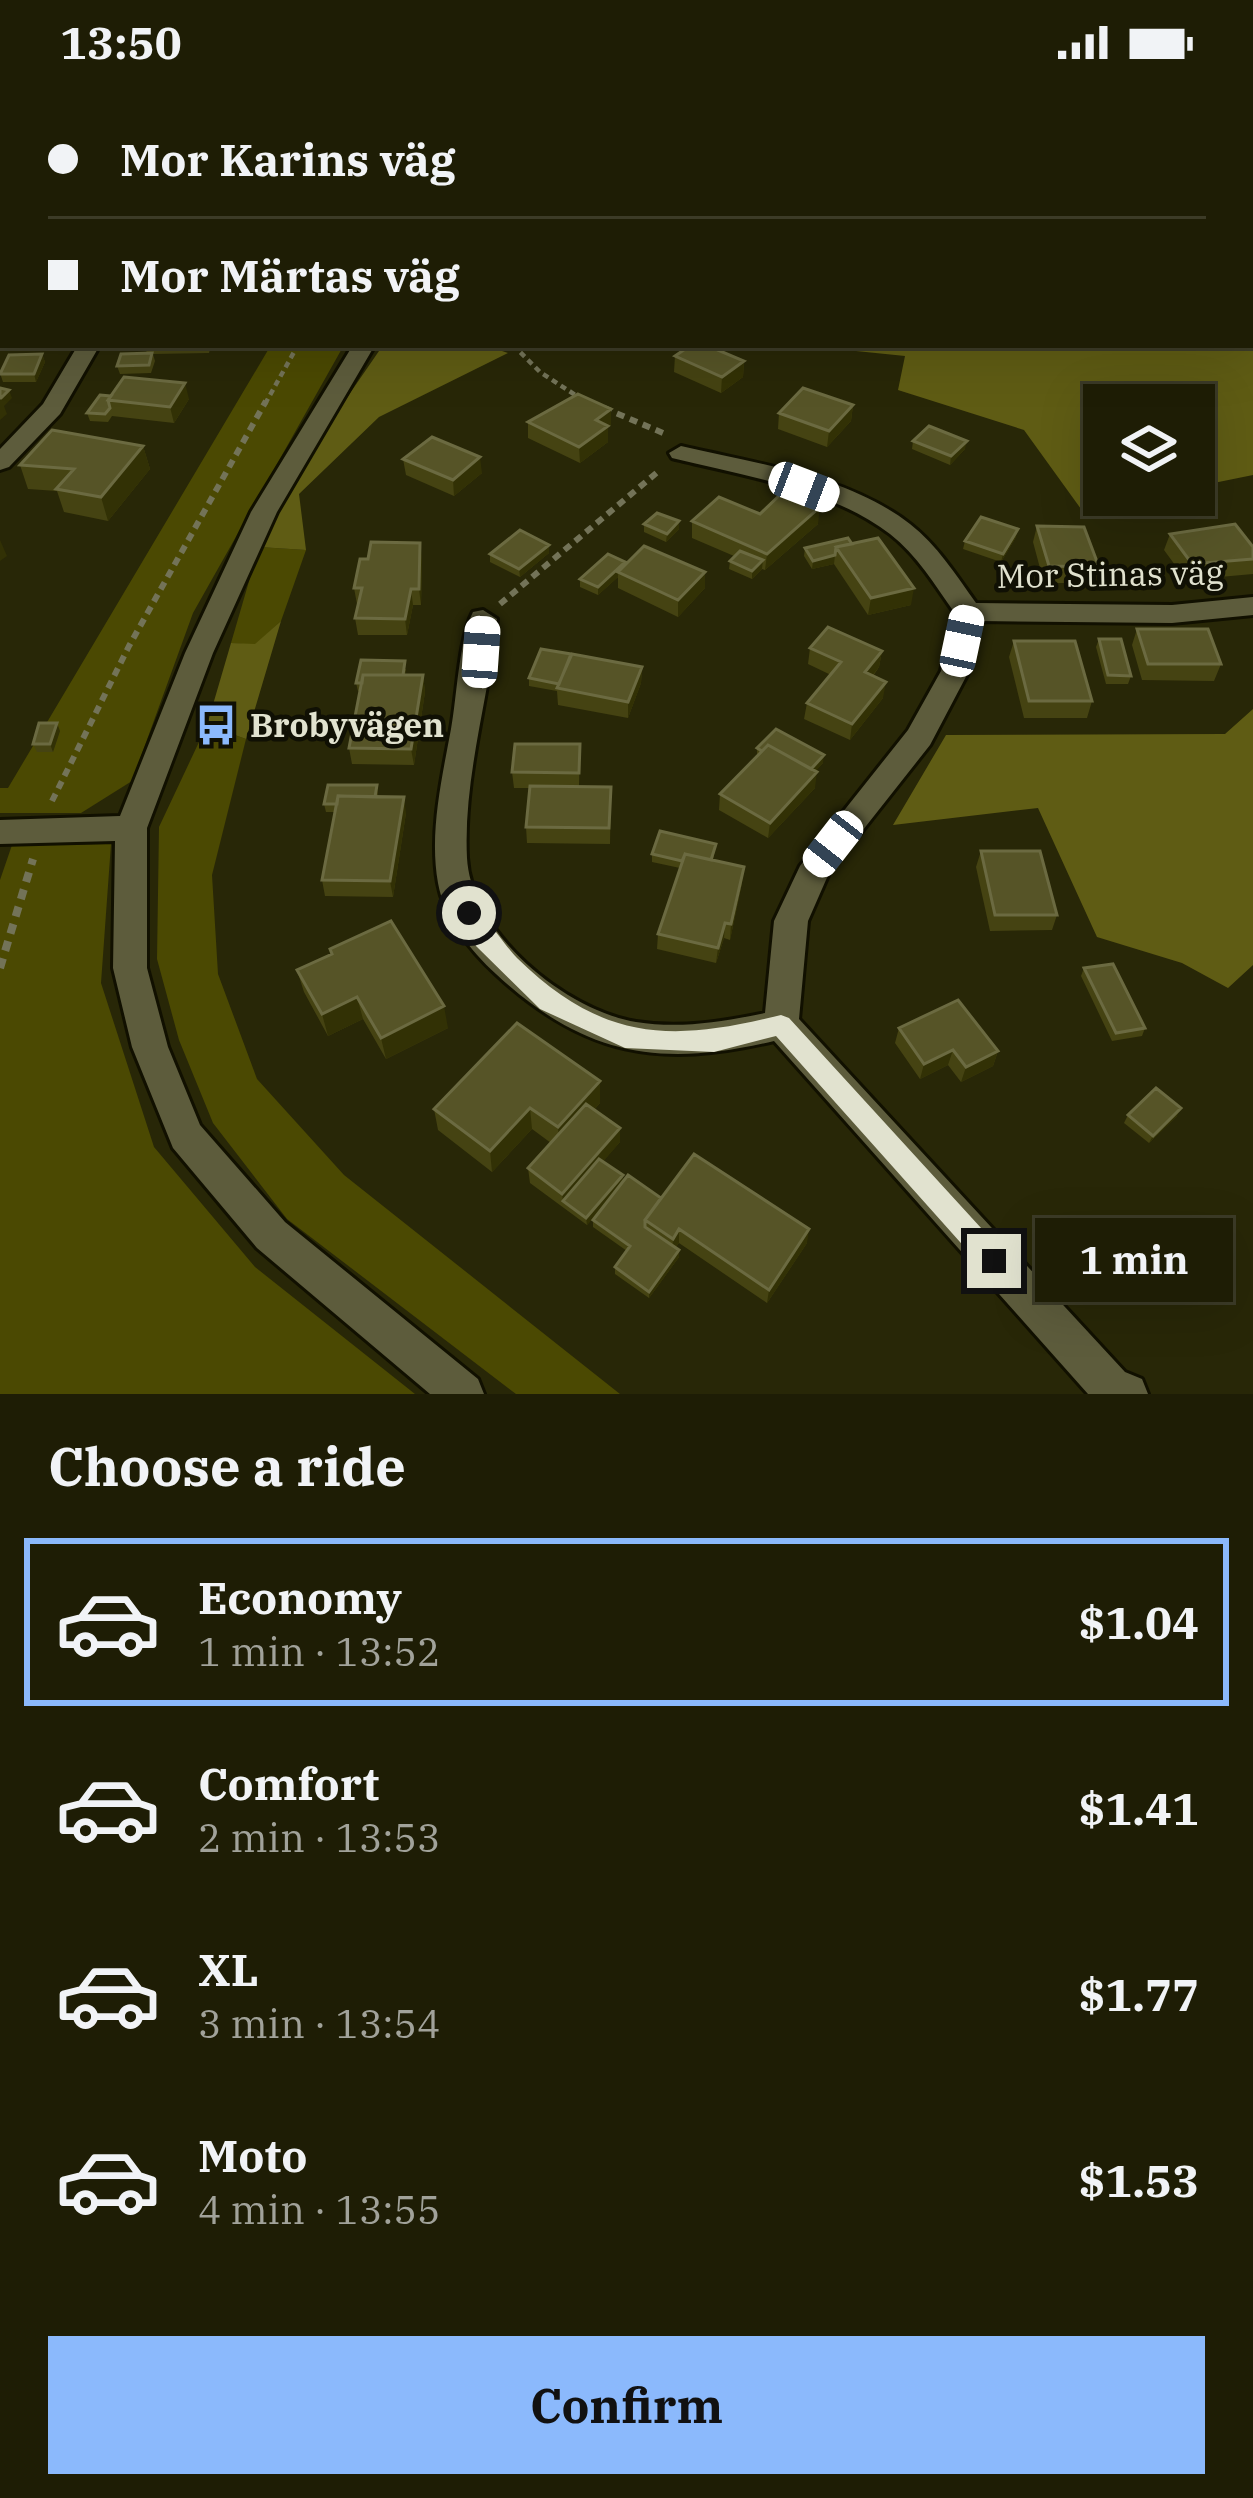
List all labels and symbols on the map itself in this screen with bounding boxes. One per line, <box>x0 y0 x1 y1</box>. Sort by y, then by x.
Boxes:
car <box>764 457 844 517</box>
street label: Mor Stinas väg <box>996 550 1224 597</box>
car <box>937 602 987 680</box>
car <box>461 615 501 689</box>
bus stop icon: Brobyvägen <box>193 702 239 748</box>
place label: Brobyvägen <box>250 703 444 746</box>
car <box>797 805 869 883</box>
route start <box>442 886 496 940</box>
callout: 1 min <box>1036 1219 1234 1303</box>
route end <box>967 1234 1021 1288</box>

